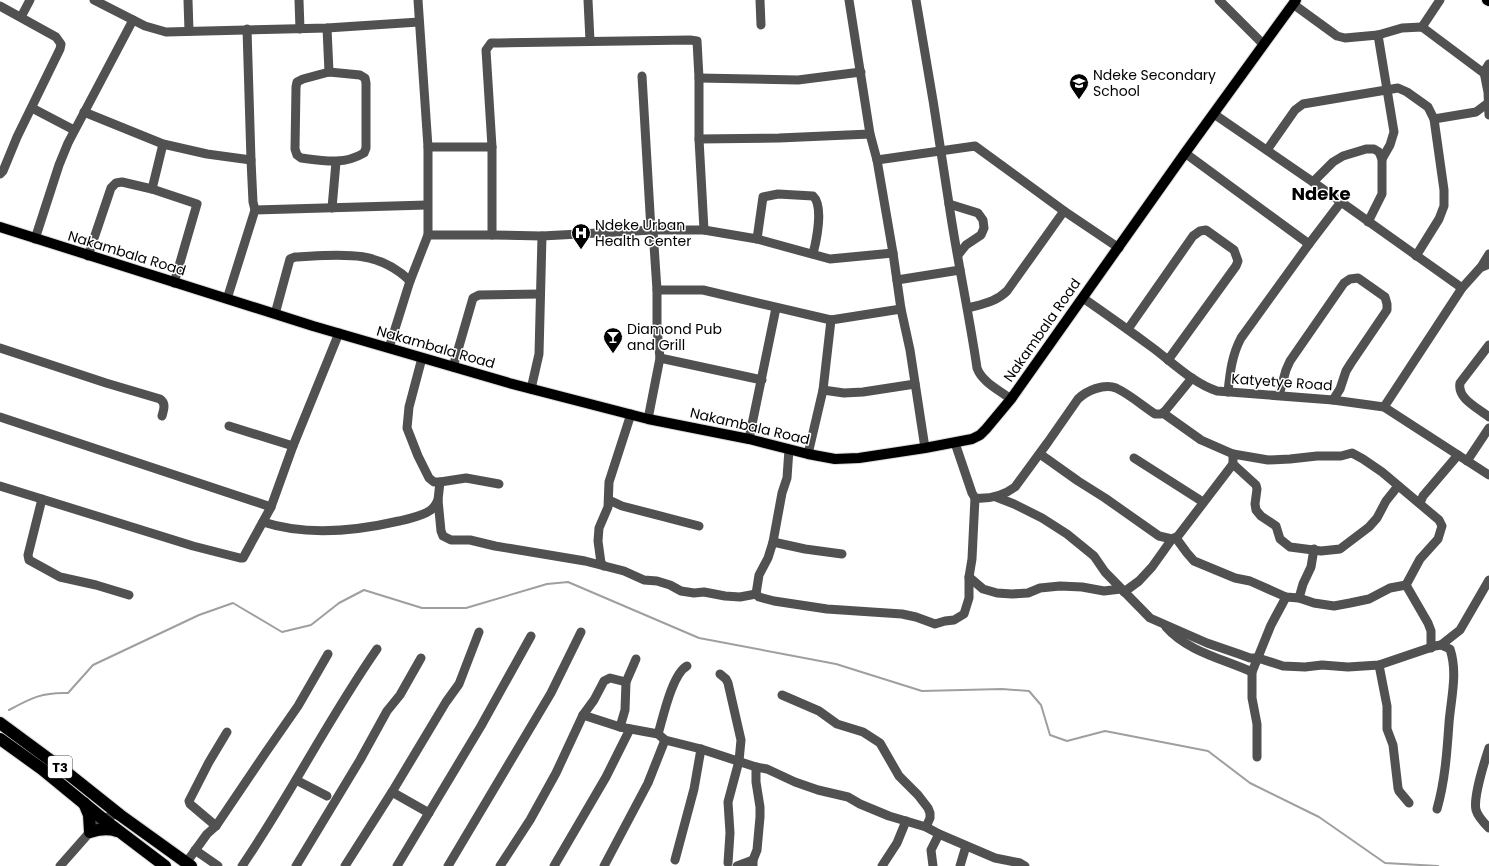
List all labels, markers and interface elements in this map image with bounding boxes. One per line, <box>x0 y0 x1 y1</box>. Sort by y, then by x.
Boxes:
place label: Ndeke Secondary School <box>1093 65 1216 101</box>
school or university icon: Ndeke Secondary School <box>1068 72 1090 100</box>
district label: Ndeke <box>1291 181 1351 206</box>
place label: Ndeke Urban Health Center <box>595 215 692 251</box>
hospital icon: Ndeke Urban Health Center <box>570 222 592 250</box>
street label: Nakambala Road <box>66 226 188 280</box>
street label: Nakambala Road <box>999 274 1085 386</box>
place label: Diamond Pub and Grill <box>627 319 722 355</box>
street label: Nakambala Road <box>374 321 498 373</box>
bar icon: Diamond Pub and Grill <box>602 326 624 354</box>
street label: Katyetye Road <box>1231 368 1333 396</box>
street label: Nakambala Road <box>688 402 812 450</box>
road number: T3 <box>48 756 72 778</box>

